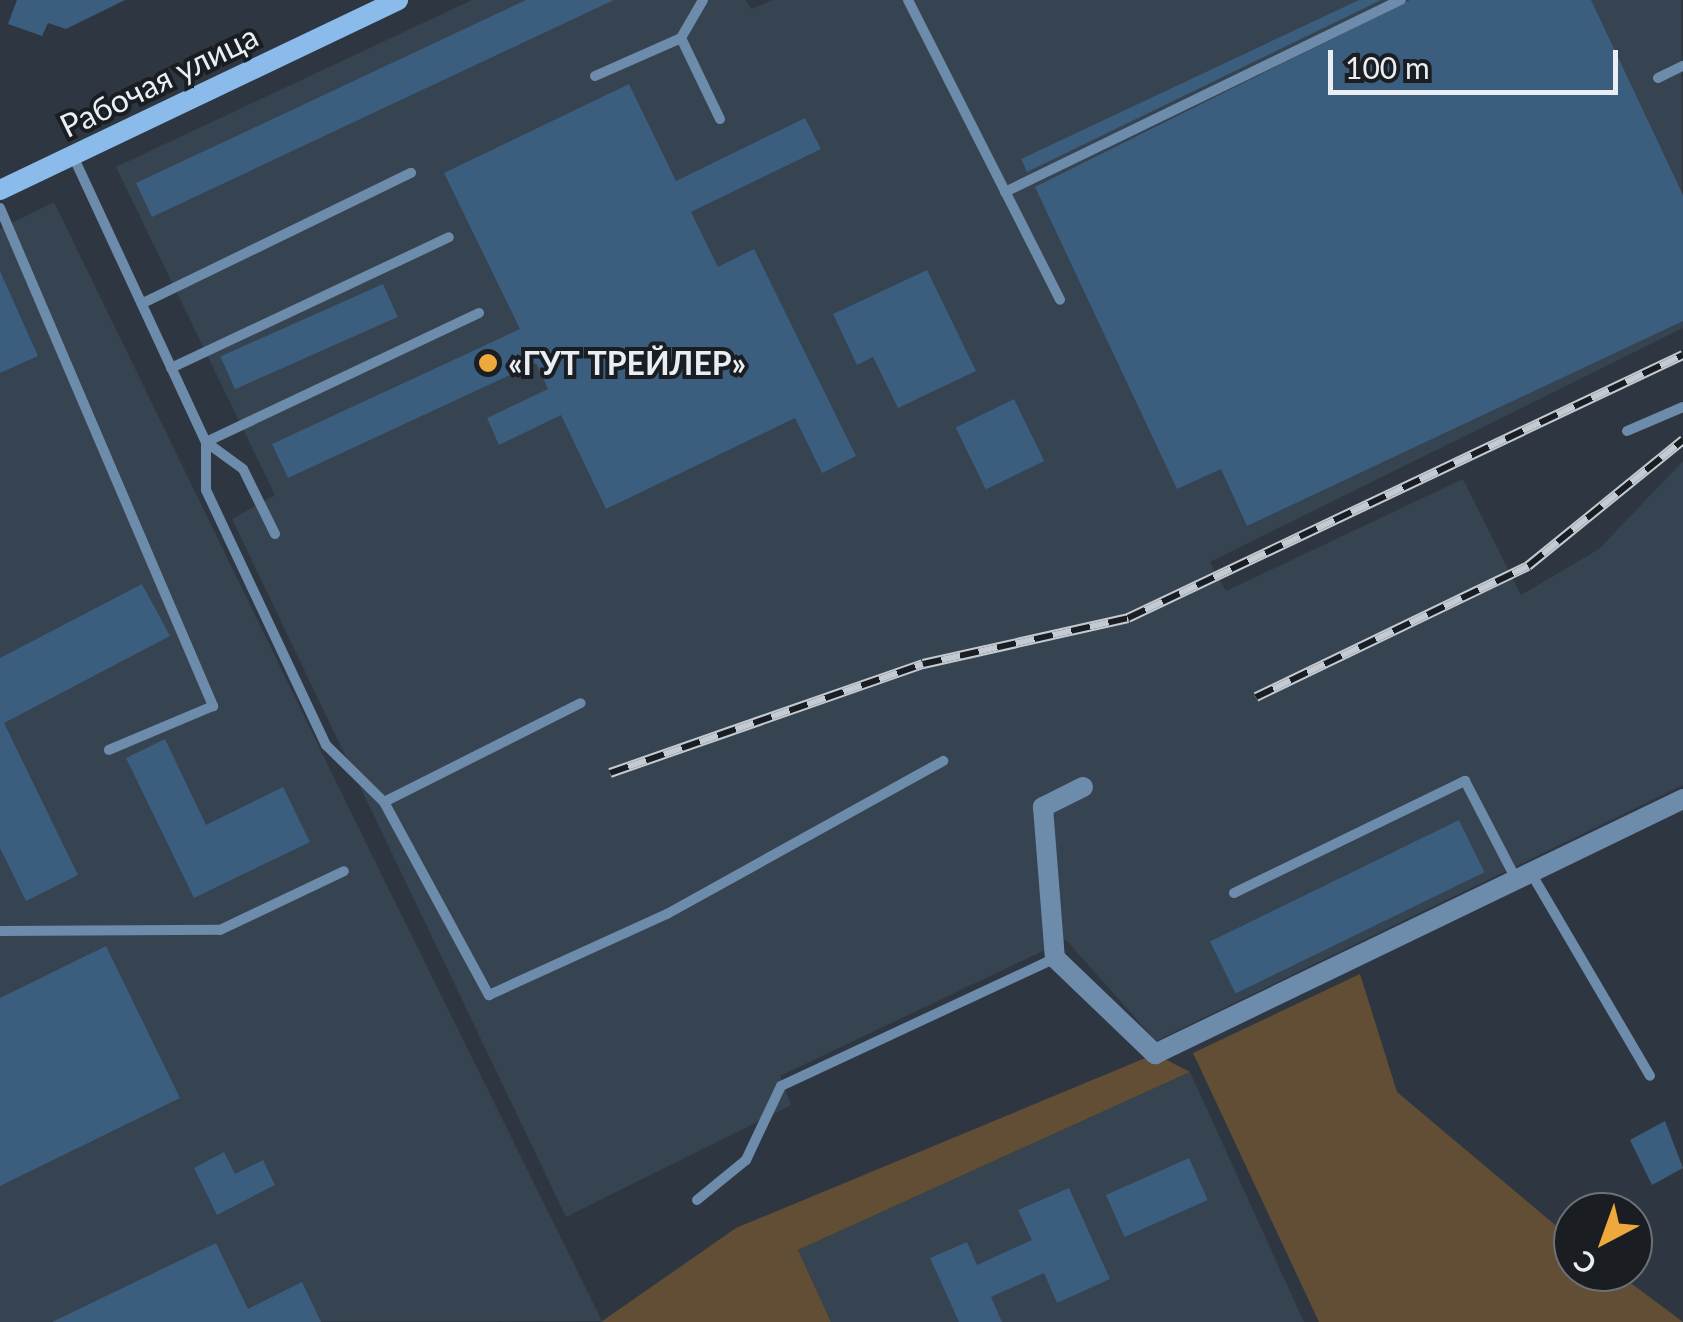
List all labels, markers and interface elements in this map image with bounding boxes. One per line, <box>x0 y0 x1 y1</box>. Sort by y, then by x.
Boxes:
street label: Рабочая улица <box>54 17 264 145</box>
scale bar <box>1333 30 1623 92</box>
text: 100 m <box>1345 49 1430 85</box>
place label: «ГУТ ТРЕЙЛЕР» <box>508 344 746 382</box>
marker: «ГУТ ТРЕЙЛЕР» <box>477 352 499 374</box>
north arrow <box>1553 1192 1653 1292</box>
text: С <box>1566 1244 1603 1282</box>

